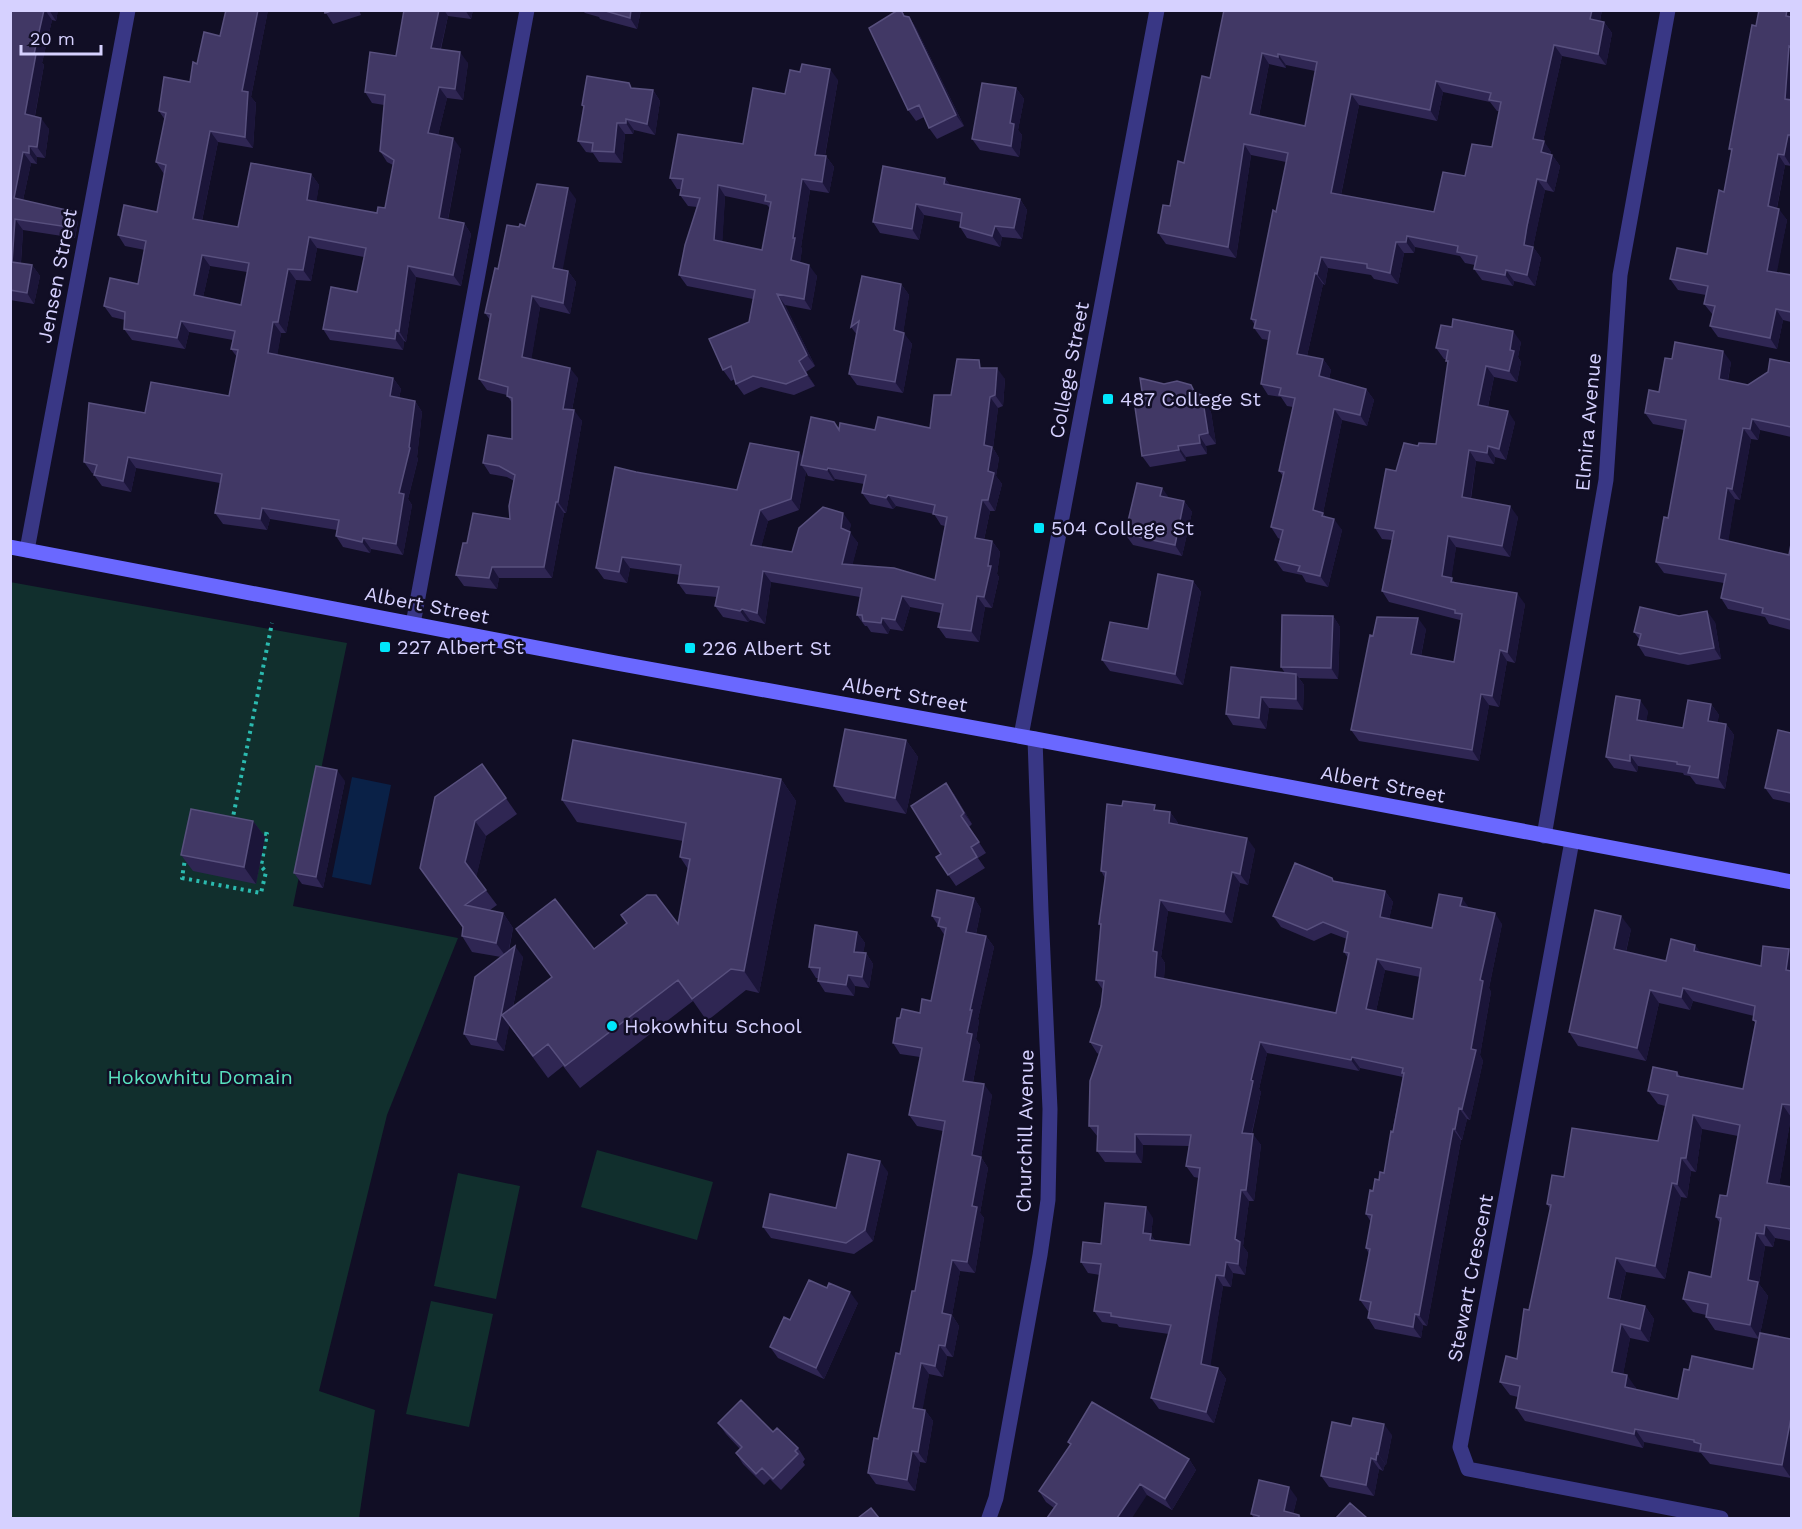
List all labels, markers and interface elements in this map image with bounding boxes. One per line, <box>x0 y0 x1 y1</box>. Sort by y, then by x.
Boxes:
scale bar <box>21 18 100 56</box>
text: 20 m <box>30 28 75 49</box>
street label: Jensen Street <box>32 206 82 345</box>
street label: College Street <box>1044 299 1094 440</box>
street label: Elmira Avenue <box>1570 352 1606 492</box>
place label: 487 College St <box>1120 387 1261 411</box>
marker: 487 College St <box>1101 392 1115 406</box>
place label: 504 College St <box>1051 516 1194 540</box>
marker: 504 College St <box>1032 521 1046 535</box>
street label: Albert Street <box>363 581 492 629</box>
place label: 227 Albert St <box>397 635 525 659</box>
place label: 226 Albert St <box>702 636 831 660</box>
marker: 227 Albert St <box>378 640 392 654</box>
marker: 226 Albert St <box>683 641 697 655</box>
street label: Albert Street <box>841 671 970 717</box>
street label: Albert Street <box>1319 760 1448 808</box>
place label: Hokowhitu School <box>624 1014 802 1038</box>
marker: Hokowhitu School <box>605 1019 619 1033</box>
street label: Churchill Avenue <box>1012 1049 1038 1213</box>
park label: Hokowhitu Domain <box>107 1065 293 1089</box>
street label: Stewart Crescent <box>1442 1192 1498 1364</box>

